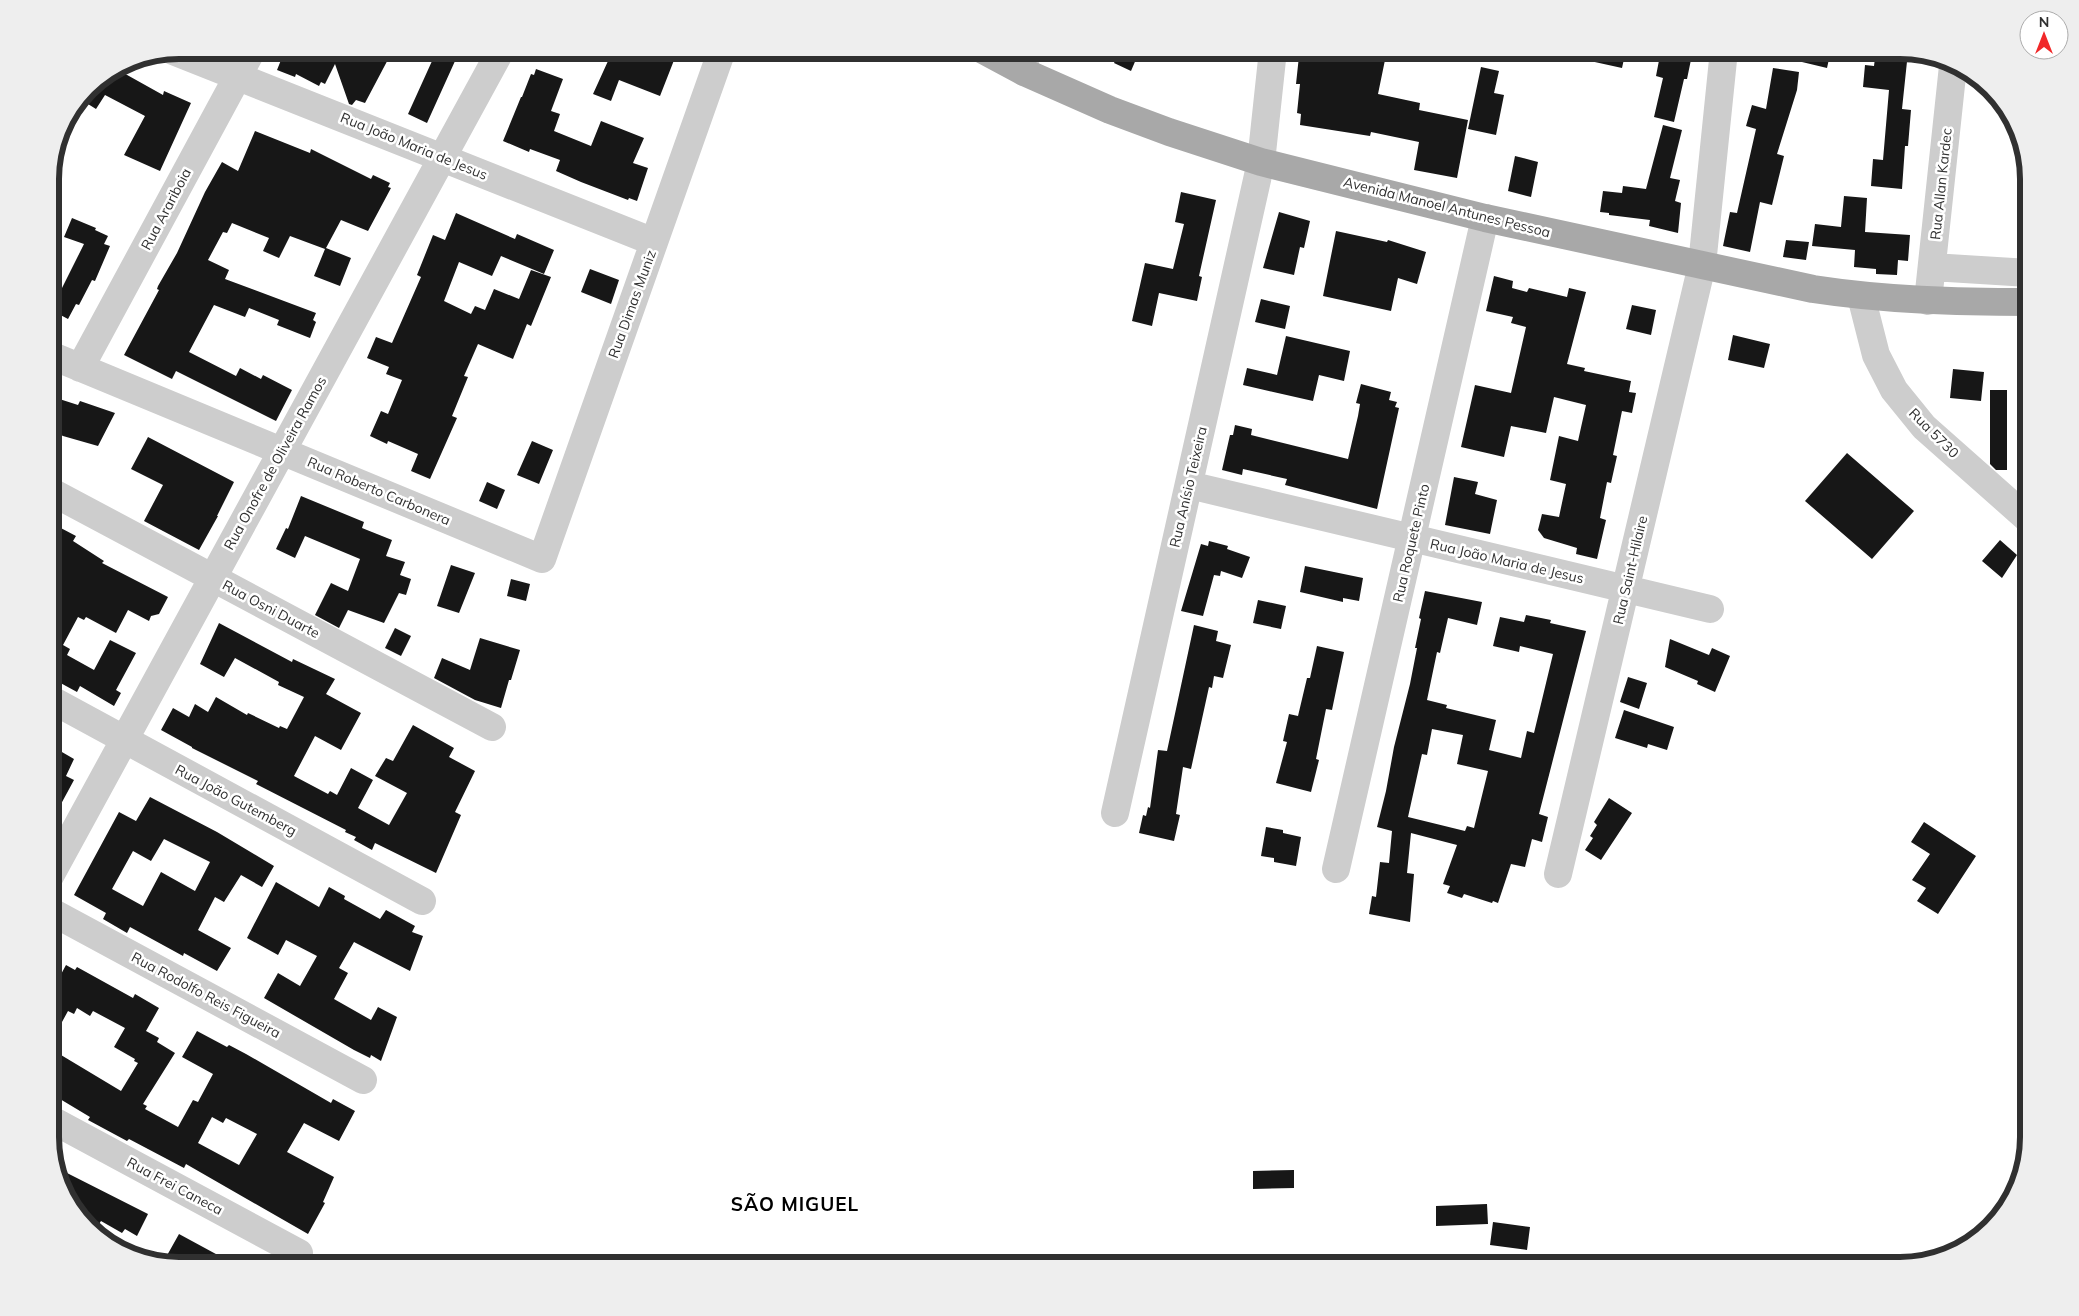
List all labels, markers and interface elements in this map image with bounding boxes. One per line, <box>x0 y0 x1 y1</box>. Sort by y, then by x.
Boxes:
north arrow <box>2019 10 2069 60</box>
text: N <box>2039 13 2049 31</box>
street label: Rua João Maria de Jesus <box>338 108 490 184</box>
street label: Rua Allan Kardec <box>1926 127 1956 241</box>
street label: Rua Arariboia <box>137 165 195 253</box>
street label: Avenida Manoel Antunes Pessoa <box>1342 173 1552 241</box>
street label: Rua Dimas Muniz <box>604 247 660 361</box>
street label: Rua Onofre de Oliveira Ramos <box>220 373 330 553</box>
street label: Rua 5730 <box>1905 404 1963 462</box>
street label: Rua Anísio Teixeira <box>1165 425 1211 549</box>
street label: Rua Roberto Carbonera <box>305 453 453 529</box>
street label: Rua Roquete Pinto <box>1389 482 1433 604</box>
street label: Rua Saint-Hilaire <box>1609 514 1651 626</box>
street label: Rua João Maria de Jesus <box>1428 535 1586 587</box>
street label: Rua Osni Duarte <box>219 576 323 642</box>
street label: Rua João Gutemberg <box>172 760 300 840</box>
street label: Rua Rodolfo Reis Figueira <box>128 948 284 1042</box>
street label: Rua Frei Caneca <box>124 1153 226 1219</box>
district label: SÃO MIGUEL <box>731 1192 859 1216</box>

